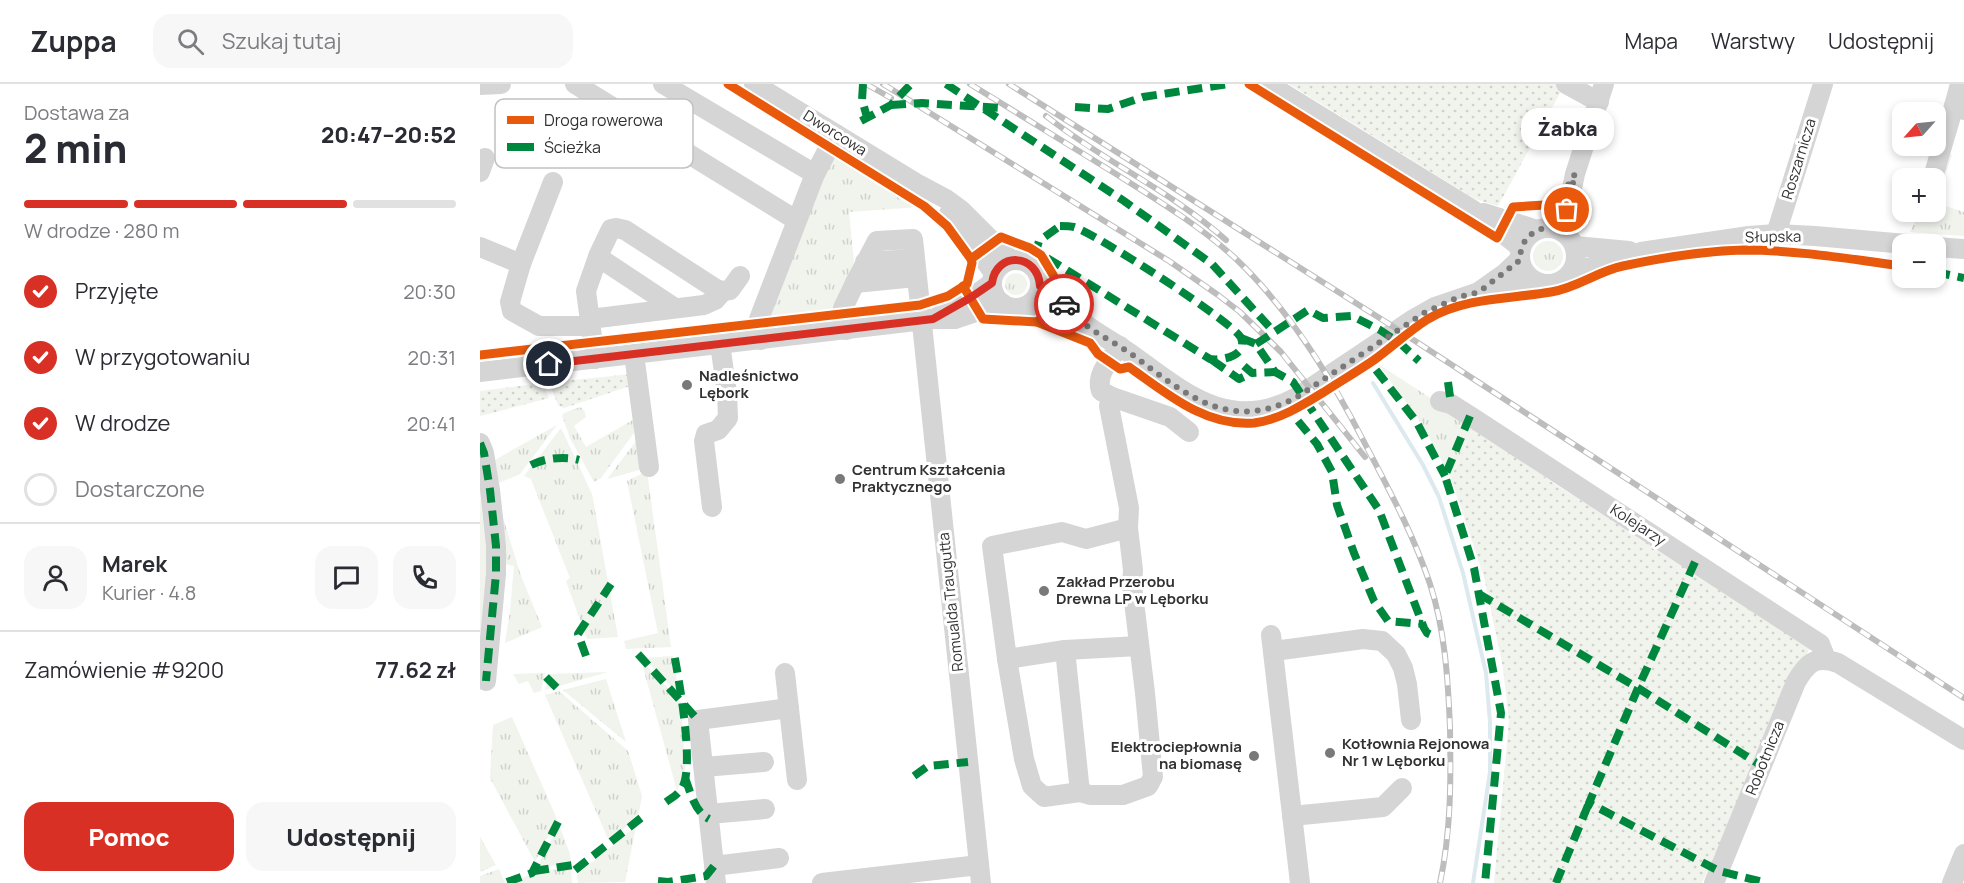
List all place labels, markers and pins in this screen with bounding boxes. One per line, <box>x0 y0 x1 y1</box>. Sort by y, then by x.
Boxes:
callout: Żabka <box>1520 108 1614 150</box>
pin <box>1541 184 1592 235</box>
pin <box>523 338 574 389</box>
place label: Nadleśnictwo Lębork <box>699 365 799 403</box>
marker: Nadleśnictwo Lębork <box>680 378 694 392</box>
place label: Centrum Kształcenia Praktycznego <box>852 459 1005 497</box>
marker: Centrum Kształcenia Praktycznego <box>833 472 847 486</box>
place label: Zakład Przerobu Drewna LP w Lęborku <box>1056 571 1209 609</box>
marker: Zakład Przerobu Drewna LP w Lęborku <box>1037 584 1051 598</box>
place label: Kotłownia Rejonowa Nr 1 w Lęborku <box>1342 733 1489 771</box>
place label: Elektrociepłownia na biomasę <box>1111 736 1242 774</box>
marker: Kotłownia Rejonowa Nr 1 w Lęborku <box>1323 746 1337 760</box>
marker: Elektrociepłownia na biomasę <box>1247 749 1261 763</box>

